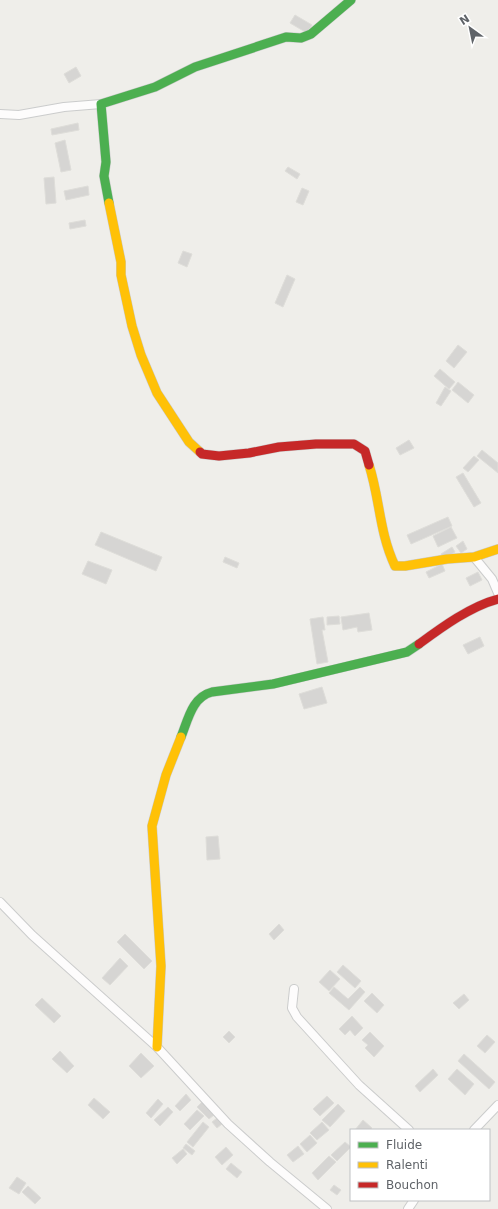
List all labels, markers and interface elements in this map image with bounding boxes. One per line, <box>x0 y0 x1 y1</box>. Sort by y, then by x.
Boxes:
north arrow <box>450 8 490 48</box>
text: N <box>457 12 472 28</box>
legend <box>350 1129 490 1201</box>
text: Fluide <box>386 1138 422 1152</box>
text: Ralenti <box>386 1158 428 1172</box>
text: Bouchon <box>386 1178 438 1192</box>

